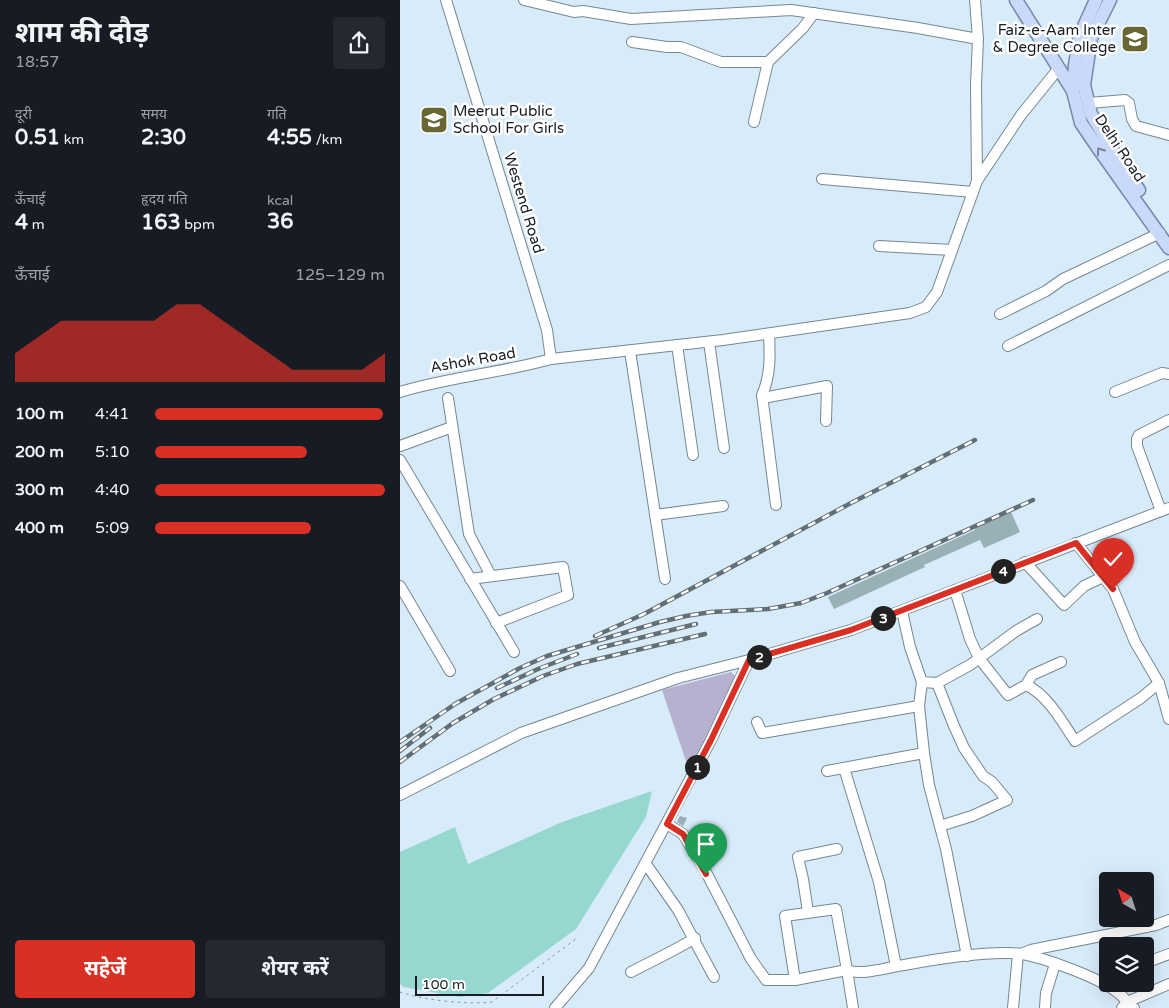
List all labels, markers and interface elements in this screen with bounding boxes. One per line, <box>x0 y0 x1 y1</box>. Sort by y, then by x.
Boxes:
text: शाम की दौड़ <box>15 16 149 50</box>
button: share <box>333 17 385 69</box>
place label: Faiz-e-Aam Inter & Degree College <box>993 21 1116 56</box>
school or university icon: Faiz-e-Aam Inter & Degree College <box>1120 24 1150 54</box>
text: 18:57 <box>15 52 59 72</box>
place label: Meerut Public School For Girls <box>453 102 564 137</box>
school or university icon: Meerut Public School For Girls <box>419 105 449 135</box>
text: दूरी <box>15 106 32 123</box>
text: समय <box>141 106 167 123</box>
text: गति <box>267 106 287 123</box>
street label: Delhi Road <box>1091 111 1149 185</box>
text: 0.51 <box>15 125 60 150</box>
text: 2:30 <box>141 125 186 150</box>
text: 4:55 <box>267 125 312 150</box>
text: km <box>60 131 84 148</box>
text: /km <box>312 131 342 148</box>
one-way arrow <box>1097 147 1106 157</box>
street label: Westend Road <box>500 150 548 256</box>
text: ऊँचाई <box>15 191 45 208</box>
text: हृदय गति <box>141 191 187 208</box>
text: kcal <box>267 192 293 209</box>
text: 36 <box>267 209 293 234</box>
text: 4 <box>15 210 28 235</box>
text: 163 <box>141 210 181 235</box>
text: m <box>28 216 45 233</box>
text: bpm <box>181 216 215 233</box>
text: ऊँचाई <box>15 265 50 285</box>
text: 125–129 m <box>295 265 385 285</box>
street label: Ashok Road <box>429 344 517 376</box>
text: 100 m <box>15 404 64 424</box>
text: 4:41 <box>95 404 129 424</box>
text: 200 m <box>15 442 64 462</box>
text: 5:10 <box>95 442 129 462</box>
text: 300 m <box>15 480 64 500</box>
text: 4:40 <box>95 480 129 500</box>
text: 400 m <box>15 518 64 538</box>
text: 5:09 <box>95 518 129 538</box>
pin <box>1092 538 1134 589</box>
icon: check <box>1099 545 1127 573</box>
pin: 4 <box>990 558 1016 584</box>
text: 4 <box>999 563 1008 580</box>
pin: 3 <box>870 606 896 630</box>
text: 3 <box>879 610 888 627</box>
pin: 2 <box>746 644 772 670</box>
text: 2 <box>755 649 764 666</box>
pin: 1 <box>684 754 710 780</box>
text: 1 <box>693 759 702 776</box>
pin <box>685 823 727 874</box>
icon: arrive <box>692 830 720 858</box>
north arrow <box>1099 872 1154 928</box>
map controls <box>1099 872 1154 992</box>
button: layers <box>1099 937 1154 992</box>
button: सहेजें <box>15 940 195 998</box>
button: शेयर करें <box>205 940 385 998</box>
scale bar <box>415 973 544 996</box>
text: 100 m <box>422 976 465 993</box>

